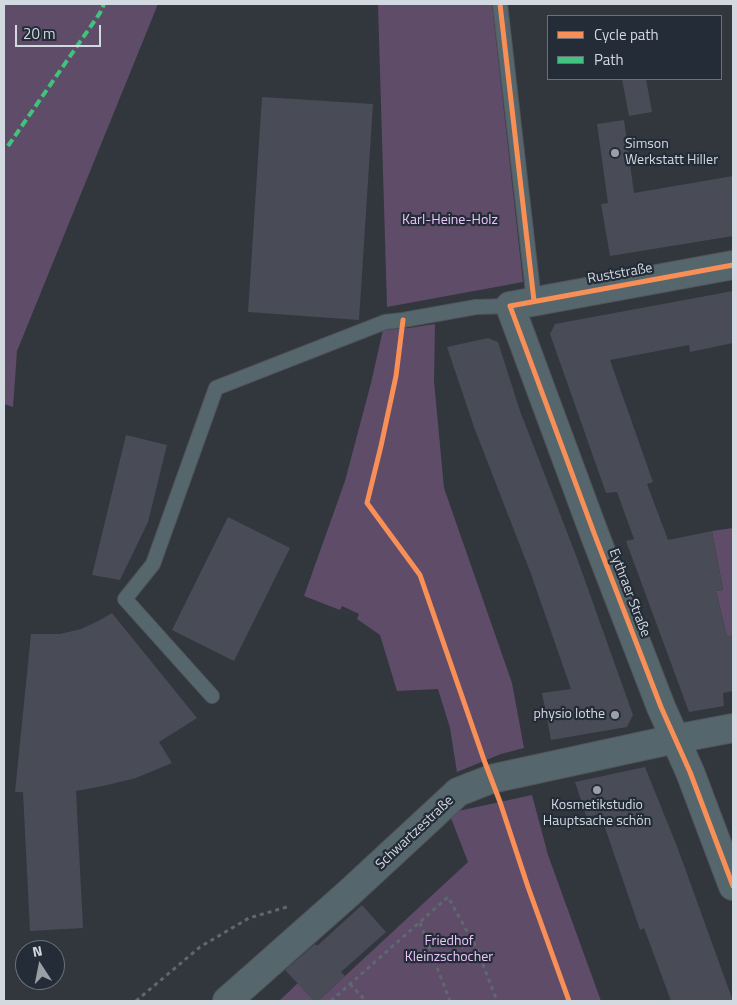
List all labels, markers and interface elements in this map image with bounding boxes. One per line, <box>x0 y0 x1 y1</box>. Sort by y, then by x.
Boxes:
scale bar <box>18 15 104 47</box>
legend <box>547 15 722 80</box>
text: 20 m <box>23 22 56 45</box>
text: Cycle path <box>594 23 659 46</box>
text: Path <box>594 48 624 71</box>
place label: Simson Werkstatt Hiller <box>625 137 718 170</box>
marker: Simson Werkstatt Hiller <box>609 147 621 159</box>
park label: Karl-Heine-Holz <box>402 213 498 229</box>
street label: Ruststraße <box>586 260 654 288</box>
street label: Eythraer Straße <box>604 547 654 639</box>
place label: physio lothe <box>533 707 605 723</box>
marker: physio lothe <box>609 709 621 721</box>
marker: Kosmetikstudio Hauptsache schön <box>591 784 603 796</box>
street label: Schwartzestraße <box>373 793 457 873</box>
place label: Kosmetikstudio Hauptsache schön <box>543 798 651 830</box>
park label: Friedhof Kleinzschocher <box>405 934 493 966</box>
north arrow <box>15 940 65 990</box>
text: N <box>30 940 44 962</box>

